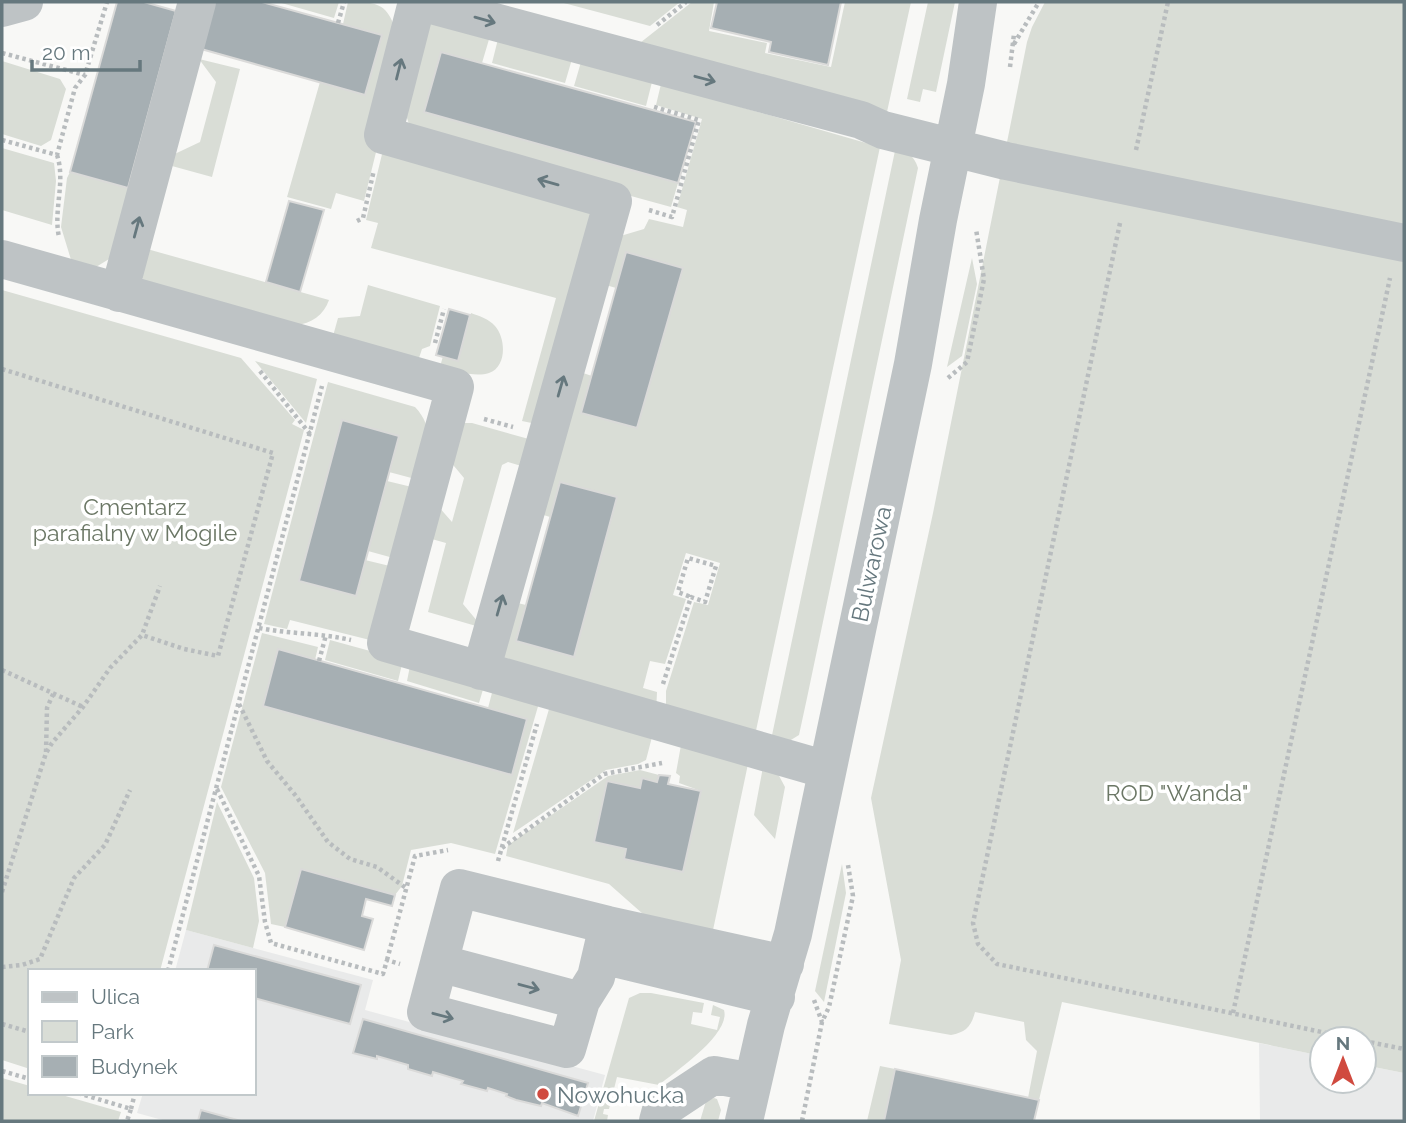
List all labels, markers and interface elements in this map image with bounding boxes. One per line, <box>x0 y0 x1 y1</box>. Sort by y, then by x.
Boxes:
one-way arrow <box>474 15 496 28</box>
scale bar <box>32 28 140 72</box>
text: 20 m <box>42 40 90 65</box>
one-way arrow <box>393 58 406 81</box>
one-way arrow <box>693 73 716 86</box>
one-way arrow <box>537 175 559 188</box>
one-way arrow <box>131 216 144 239</box>
one-way arrow <box>556 375 569 397</box>
park label: Cmentarz parafialny w Mogile <box>33 493 237 546</box>
street label: Bulwarowa <box>846 504 896 624</box>
one-way arrow <box>494 594 507 616</box>
park label: ROD "Wanda" <box>1106 779 1248 806</box>
legend <box>28 969 256 1095</box>
one-way arrow <box>517 981 540 994</box>
text: Ulica <box>91 984 140 1009</box>
one-way arrow <box>431 1010 454 1023</box>
text: Park <box>91 1019 134 1044</box>
north arrow <box>1308 1025 1378 1095</box>
text: N <box>1336 1032 1350 1054</box>
text: Budynek <box>91 1054 178 1079</box>
place label: Nowohucka <box>557 1081 684 1108</box>
marker: Nowohucka <box>535 1086 551 1102</box>

